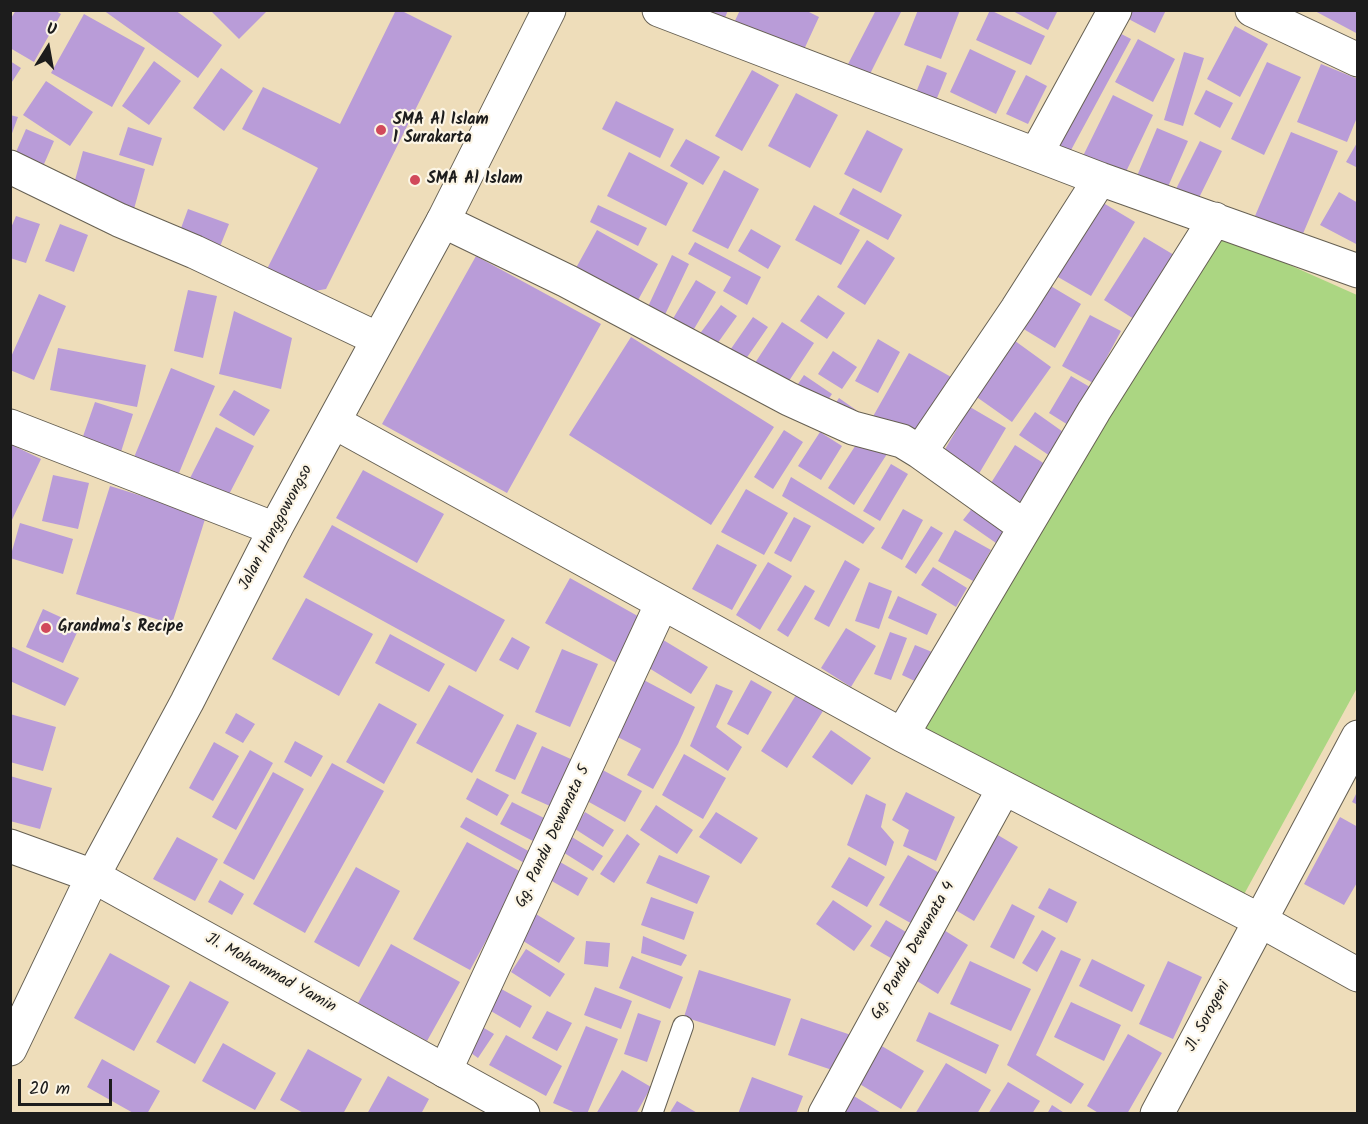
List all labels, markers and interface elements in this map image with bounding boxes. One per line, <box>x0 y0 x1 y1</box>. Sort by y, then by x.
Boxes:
text: U <box>44 17 59 43</box>
north arrow <box>18 18 78 78</box>
place label: SMA Al Islam 1 Surakarta <box>393 111 489 149</box>
marker: SMA Al Islam 1 Surakarta <box>374 123 388 137</box>
place label: SMA Al Islam <box>427 170 523 190</box>
marker: SMA Al Islam <box>408 173 422 187</box>
street label: Jalan Honggowongso <box>236 462 318 594</box>
place label: Grandma's Recipe <box>58 618 183 638</box>
marker: Grandma's Recipe <box>39 621 53 635</box>
street label: Gg. Pandu Dewanata 5 <box>513 763 595 911</box>
street label: Gg. Pandu Dewanata 4 <box>868 878 960 1024</box>
street label: Jl. Mohammad Yamin <box>201 930 339 1018</box>
street label: Jl. Sorogeni <box>1182 978 1236 1056</box>
scale bar <box>21 1067 116 1105</box>
text: 20 m <box>29 1075 70 1104</box>

